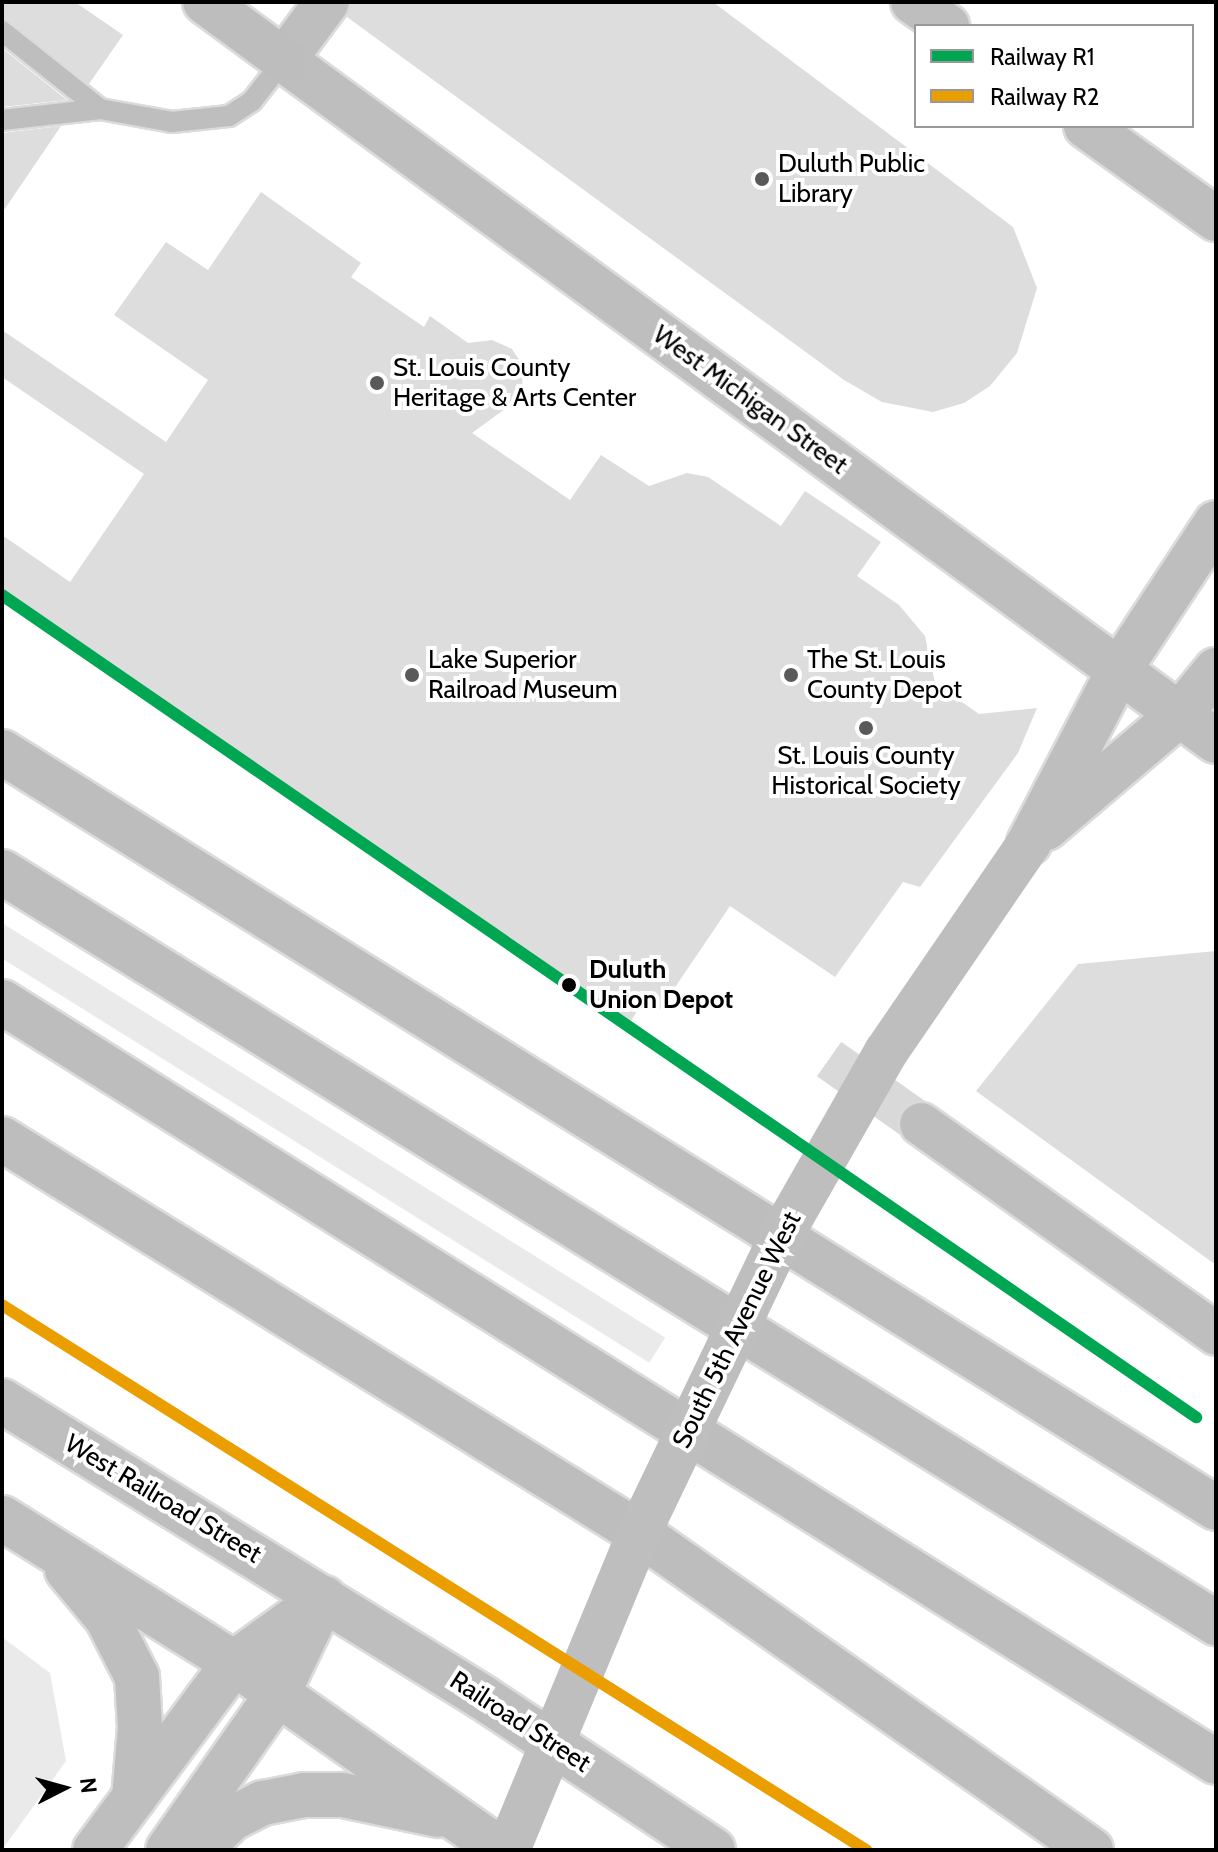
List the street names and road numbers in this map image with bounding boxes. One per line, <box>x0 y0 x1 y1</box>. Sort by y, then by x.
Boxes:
street label: West Michigan Street <box>647 319 853 481</box>
street label: South 5th Avenue West <box>666 1207 808 1453</box>
street label: West Railroad Street <box>59 1428 267 1570</box>
street label: Railroad Street <box>444 1665 596 1779</box>

